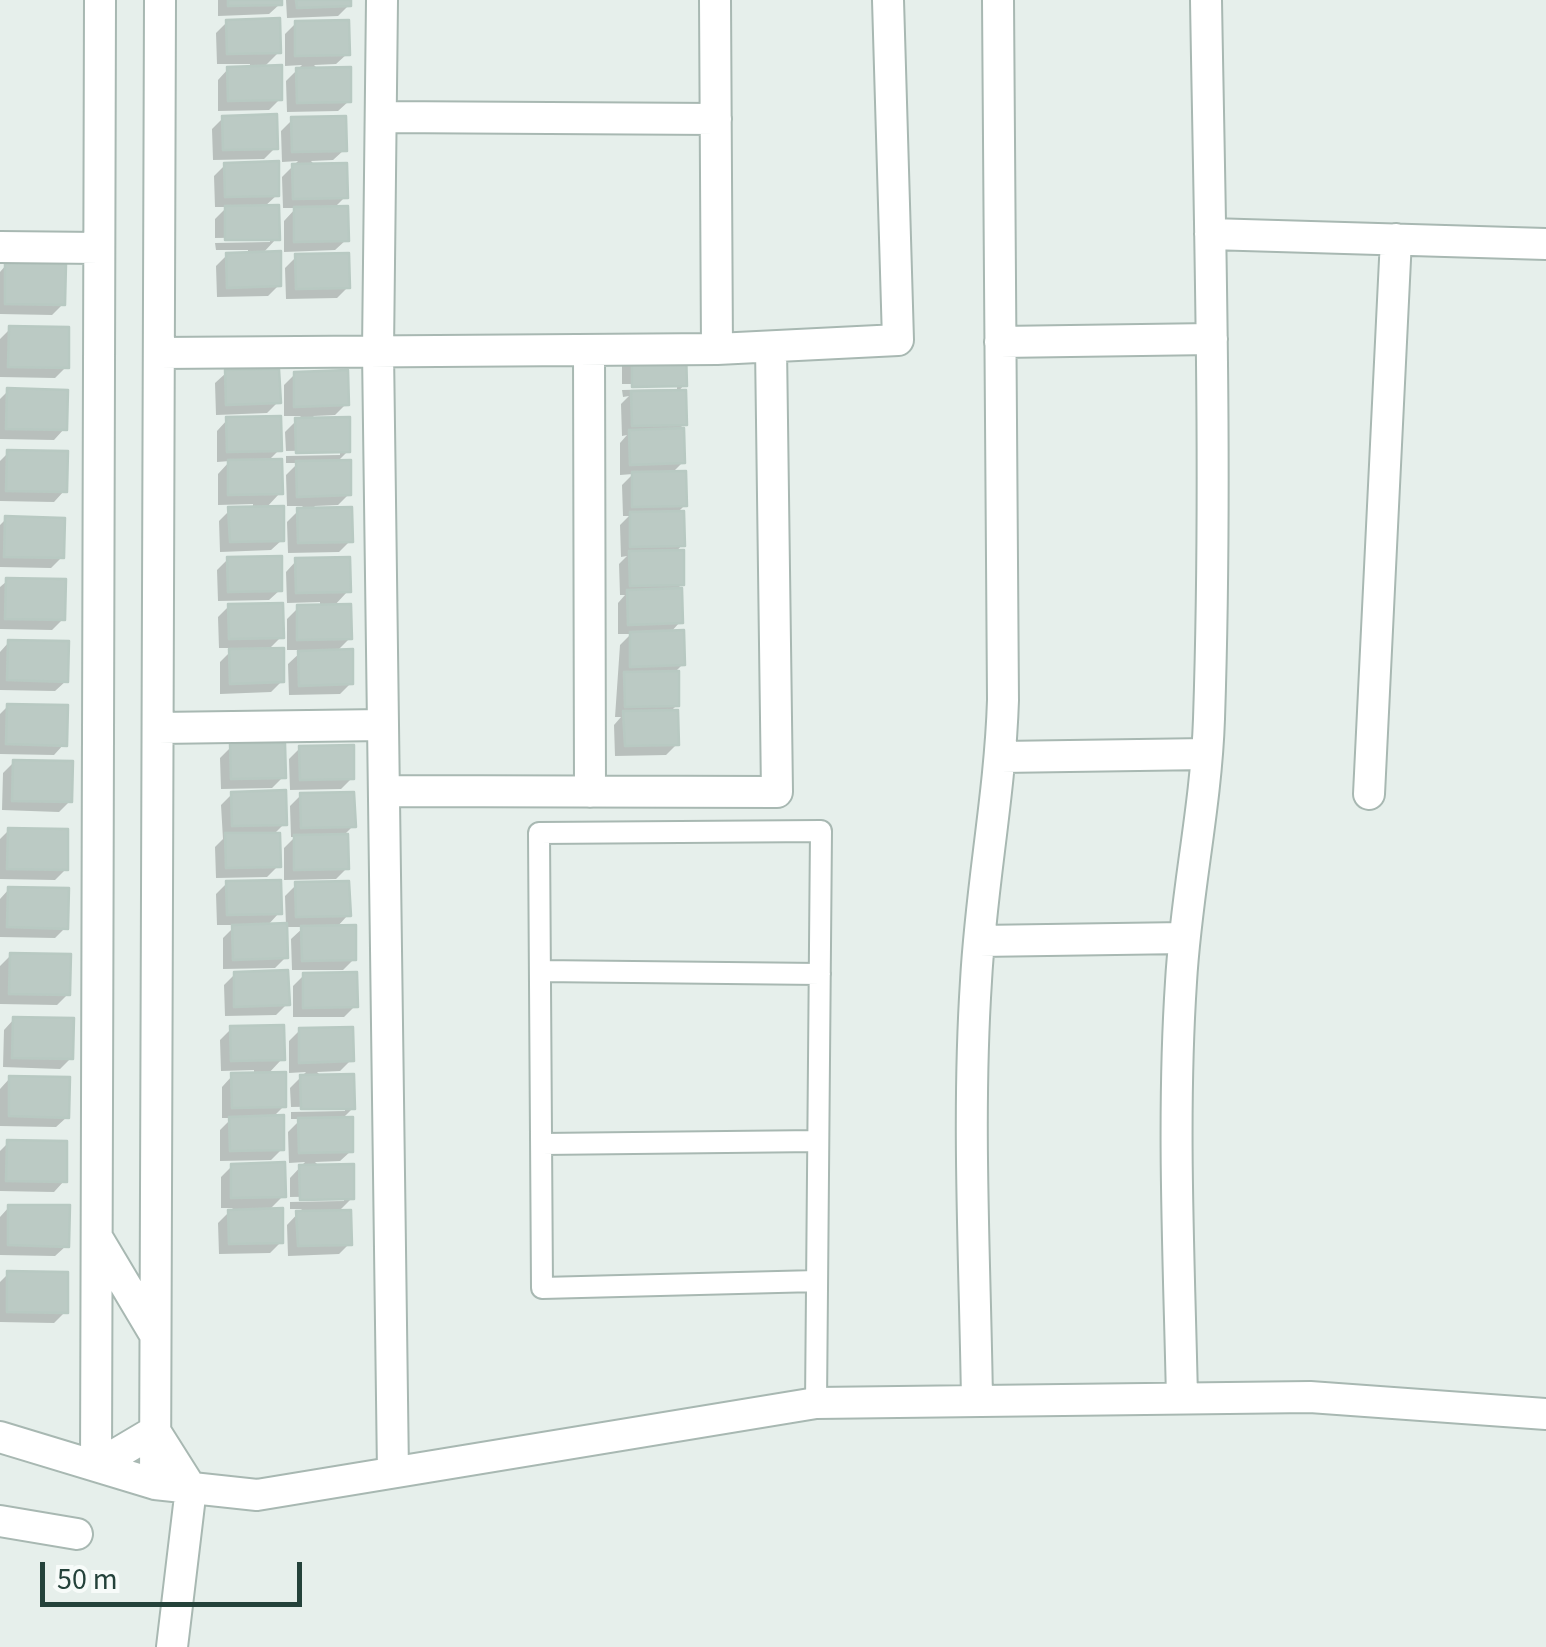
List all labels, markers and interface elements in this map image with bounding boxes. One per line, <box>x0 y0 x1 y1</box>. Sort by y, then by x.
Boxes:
scale bar <box>45 1542 308 1604</box>
text: 50 m <box>57 1558 118 1601</box>

